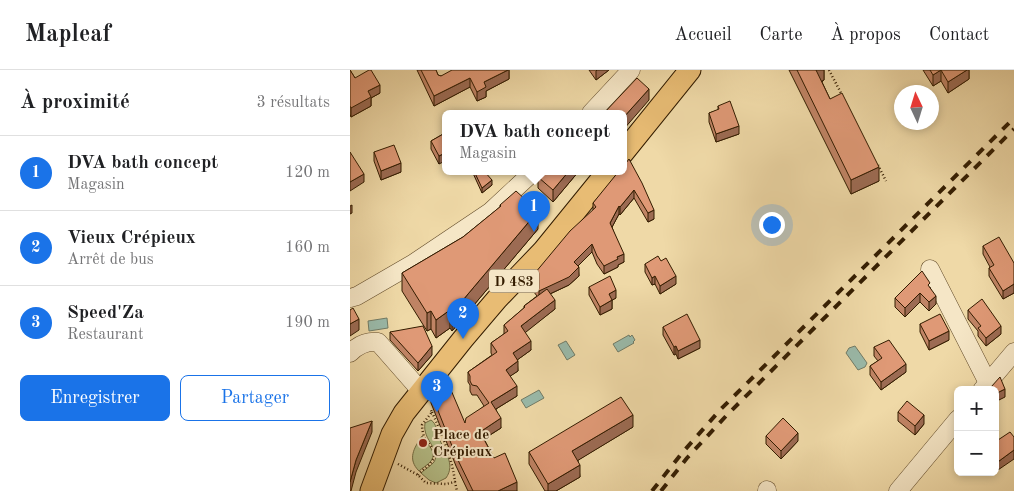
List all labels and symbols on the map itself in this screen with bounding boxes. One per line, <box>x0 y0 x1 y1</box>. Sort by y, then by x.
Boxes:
north arrow <box>894 85 939 130</box>
pin: 1 <box>518 191 550 232</box>
your location <box>759 212 785 238</box>
road number: D 483 <box>489 270 539 292</box>
pin: 2 <box>447 298 479 339</box>
pin: 3 <box>421 371 453 412</box>
place label: Place de Crépieux <box>433 428 492 460</box>
marker: Place de Crépieux <box>417 437 429 449</box>

